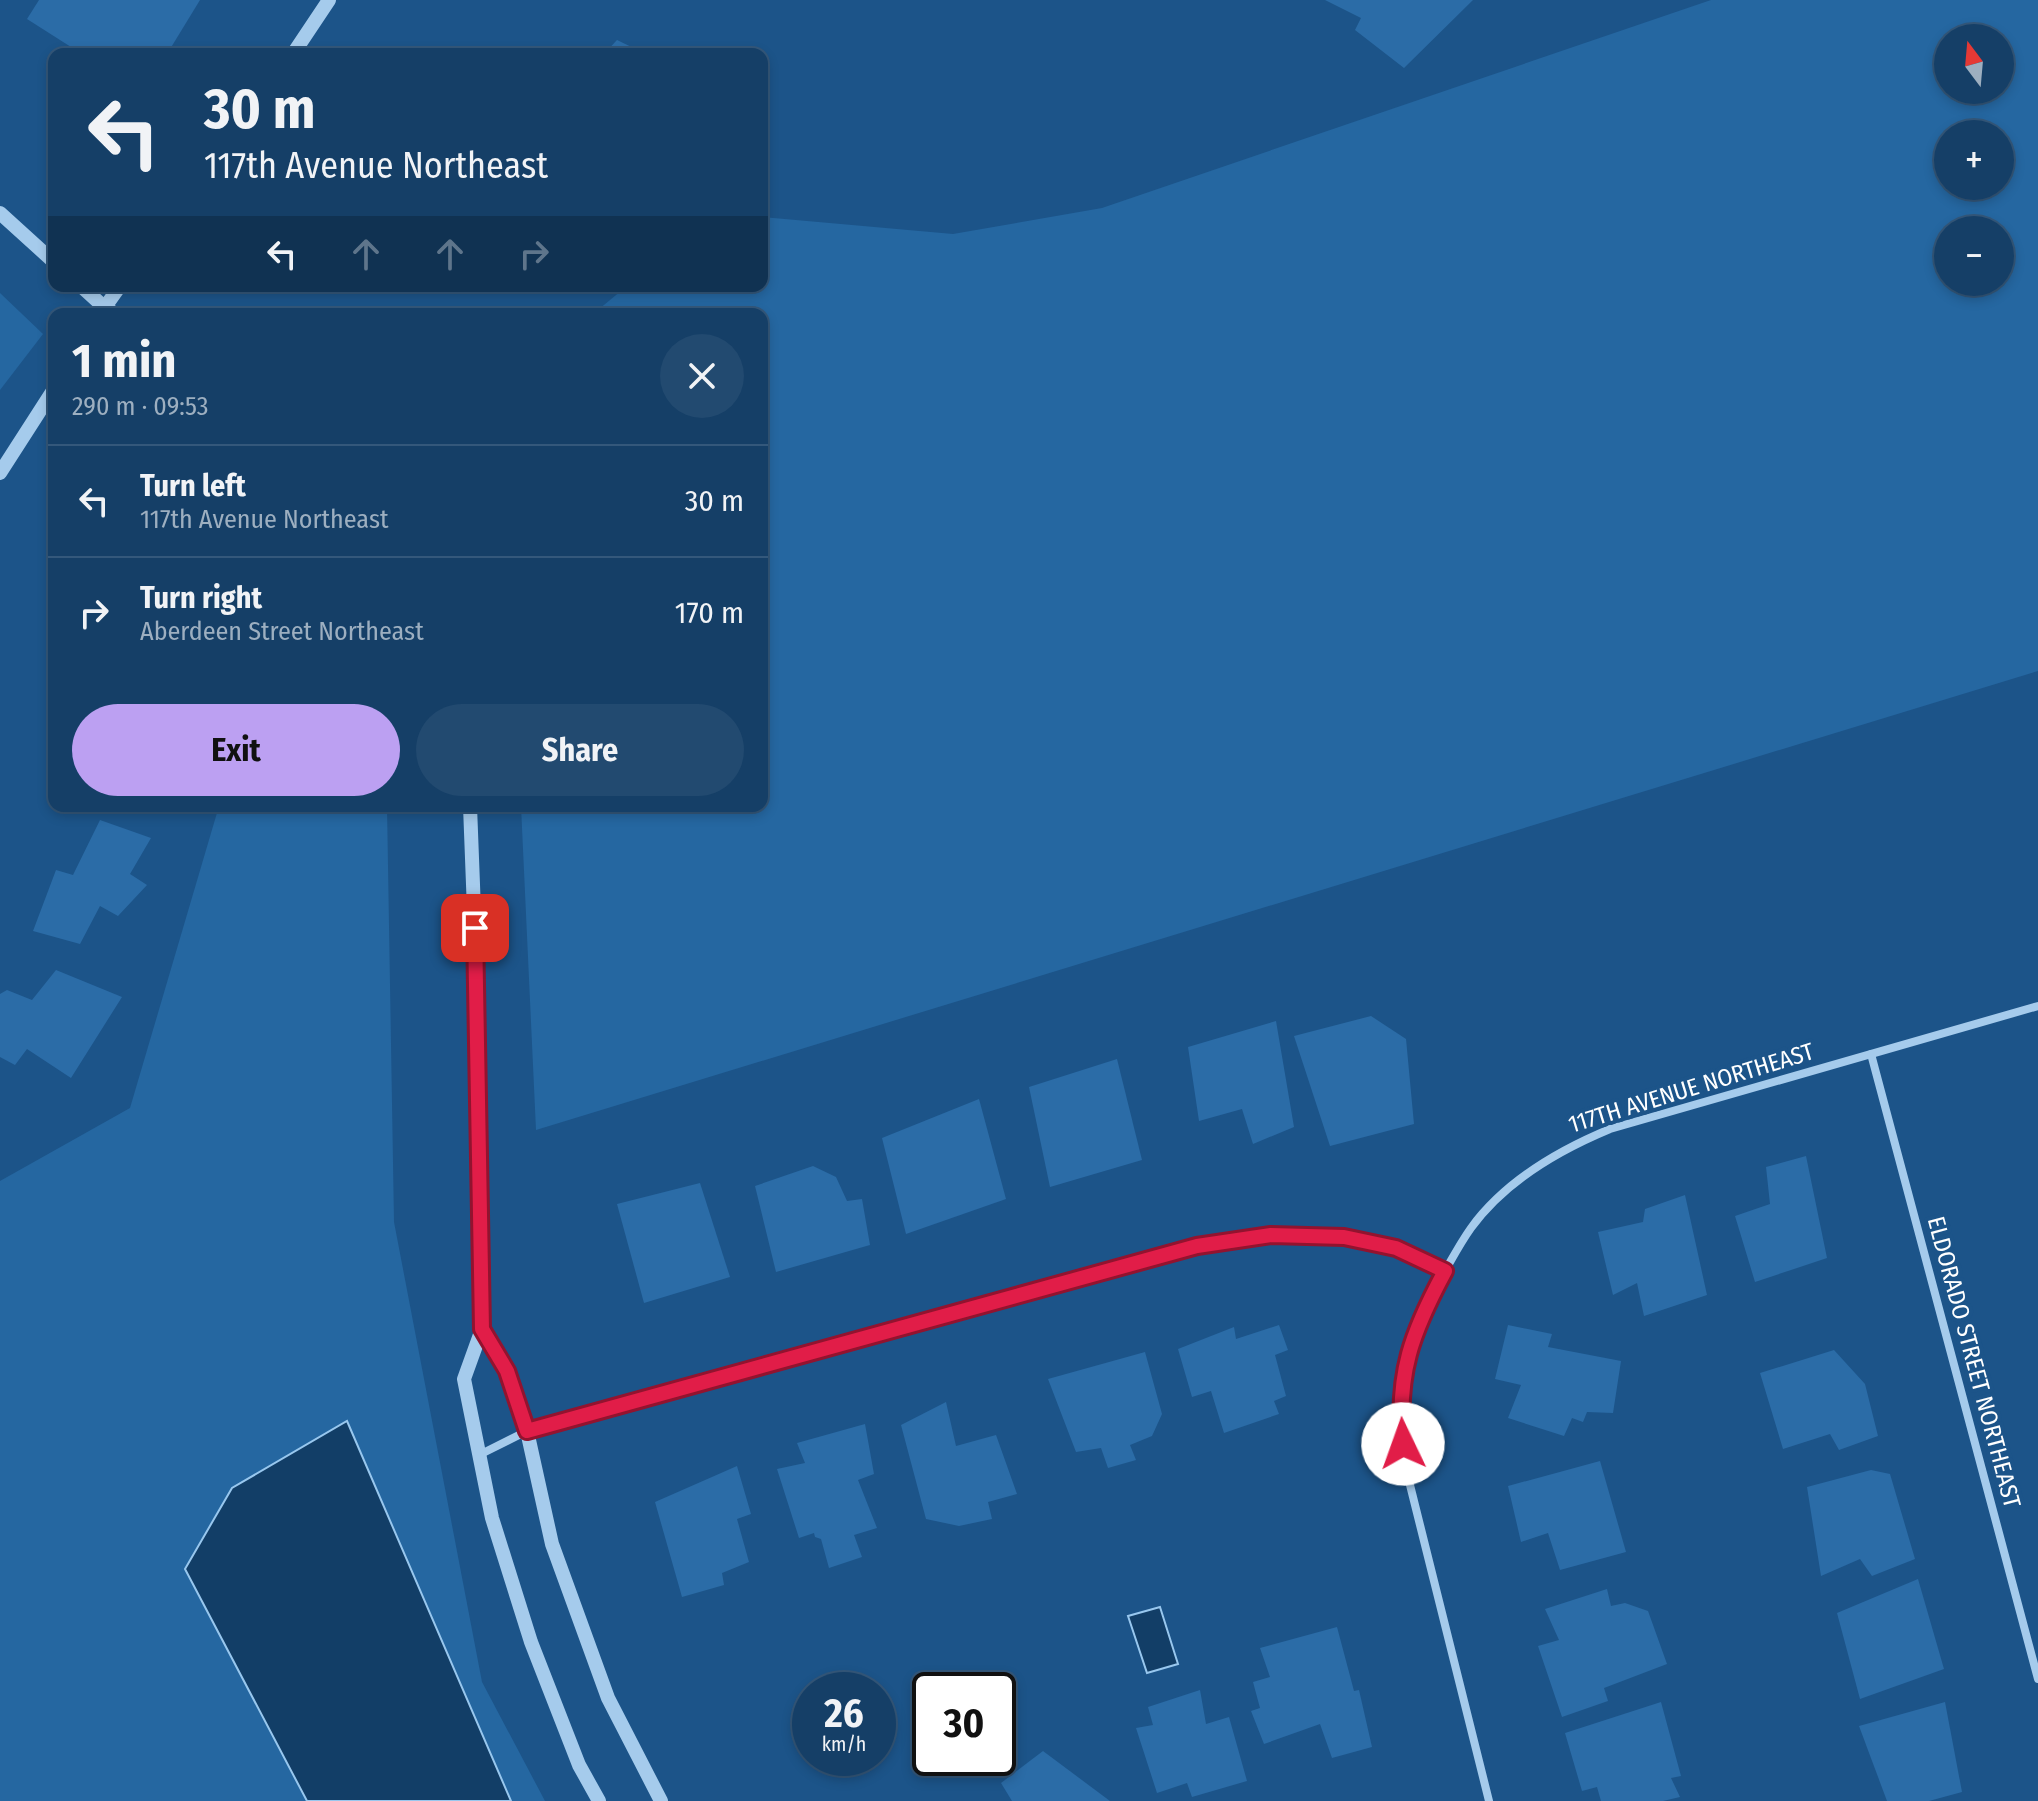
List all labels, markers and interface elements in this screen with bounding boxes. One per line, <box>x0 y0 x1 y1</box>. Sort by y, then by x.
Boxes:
north arrow <box>1934 24 2014 104</box>
map controls <box>1934 24 2014 296</box>
text: 30 m <box>204 76 315 143</box>
icon: left <box>72 80 176 184</box>
button: + <box>1934 120 2014 200</box>
text: 117th Avenue Northeast <box>204 144 548 188</box>
button: − <box>1934 216 2014 296</box>
icon: left <box>260 232 304 276</box>
icon: ahead <box>344 232 388 276</box>
icon: ahead <box>428 232 472 276</box>
icon: right <box>512 232 556 276</box>
text: 1 min <box>72 332 177 390</box>
button: close <box>660 334 744 418</box>
text: 290 m · 09:53 <box>72 391 208 422</box>
text: Turn left <box>140 468 246 504</box>
icon: left <box>72 479 116 523</box>
text: 30 m <box>685 483 744 519</box>
text: 117th Avenue Northeast <box>140 504 389 535</box>
text: Turn right <box>140 580 262 616</box>
icon: right <box>72 591 116 635</box>
text: 170 m <box>675 595 744 631</box>
text: Aberdeen Street Northeast <box>140 616 424 647</box>
button: Exit <box>72 704 400 796</box>
button: Share <box>416 704 744 796</box>
pin <box>441 894 509 962</box>
icon: arrive <box>453 906 497 950</box>
street label: 117TH AVENUE NORTHEAST <box>1565 1037 1817 1139</box>
street label: ELDORADO STREET NORTHEAST <box>1922 1213 2026 1511</box>
position arrow <box>1361 1402 1445 1486</box>
speed limit sign: 30 <box>912 1672 1016 1776</box>
text: 26 <box>824 1690 864 1738</box>
text: km/h <box>822 1732 866 1756</box>

